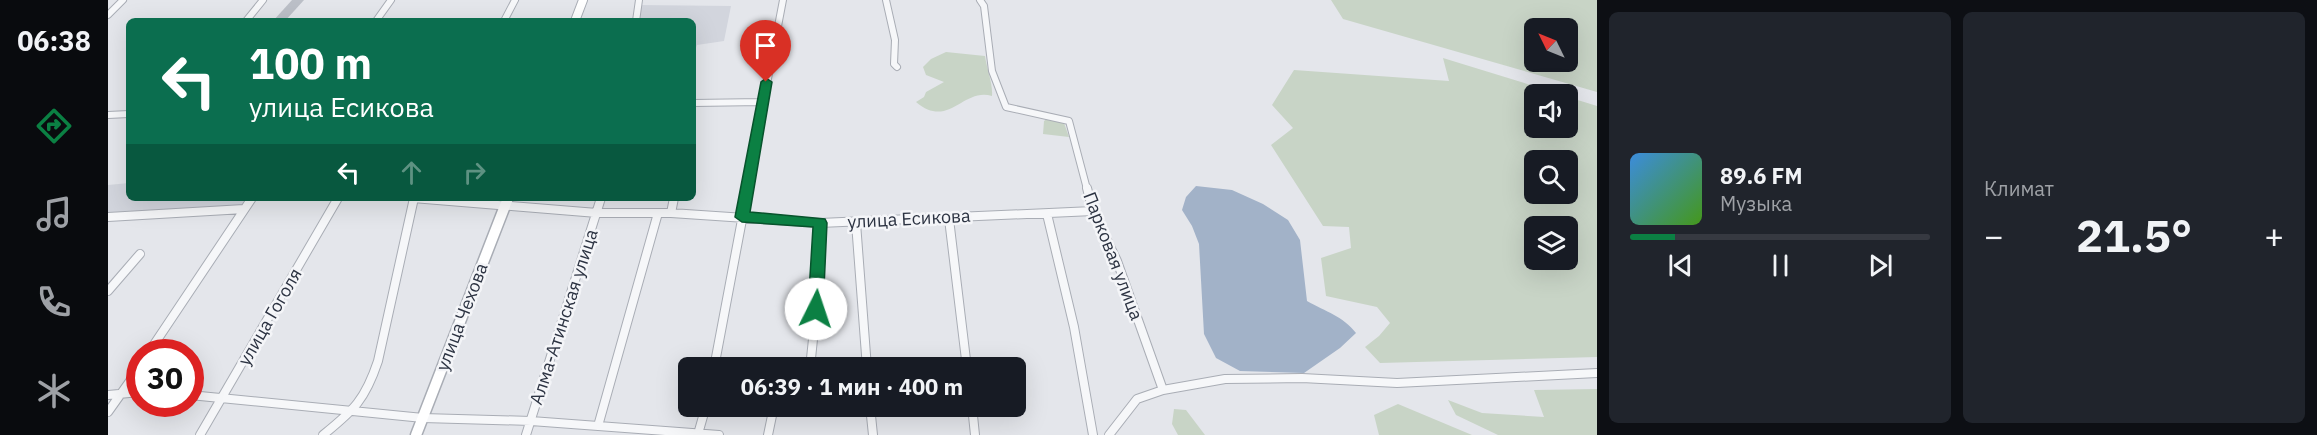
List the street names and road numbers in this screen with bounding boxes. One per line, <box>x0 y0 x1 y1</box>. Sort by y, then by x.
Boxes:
street label: Парковая улица <box>1078 188 1149 324</box>
street label: улица Есикова <box>847 204 972 233</box>
street label: Алма-Атинская улица <box>524 226 603 408</box>
street label: улица Чехова <box>430 259 493 374</box>
street label: улица Гоголя <box>232 264 307 370</box>

